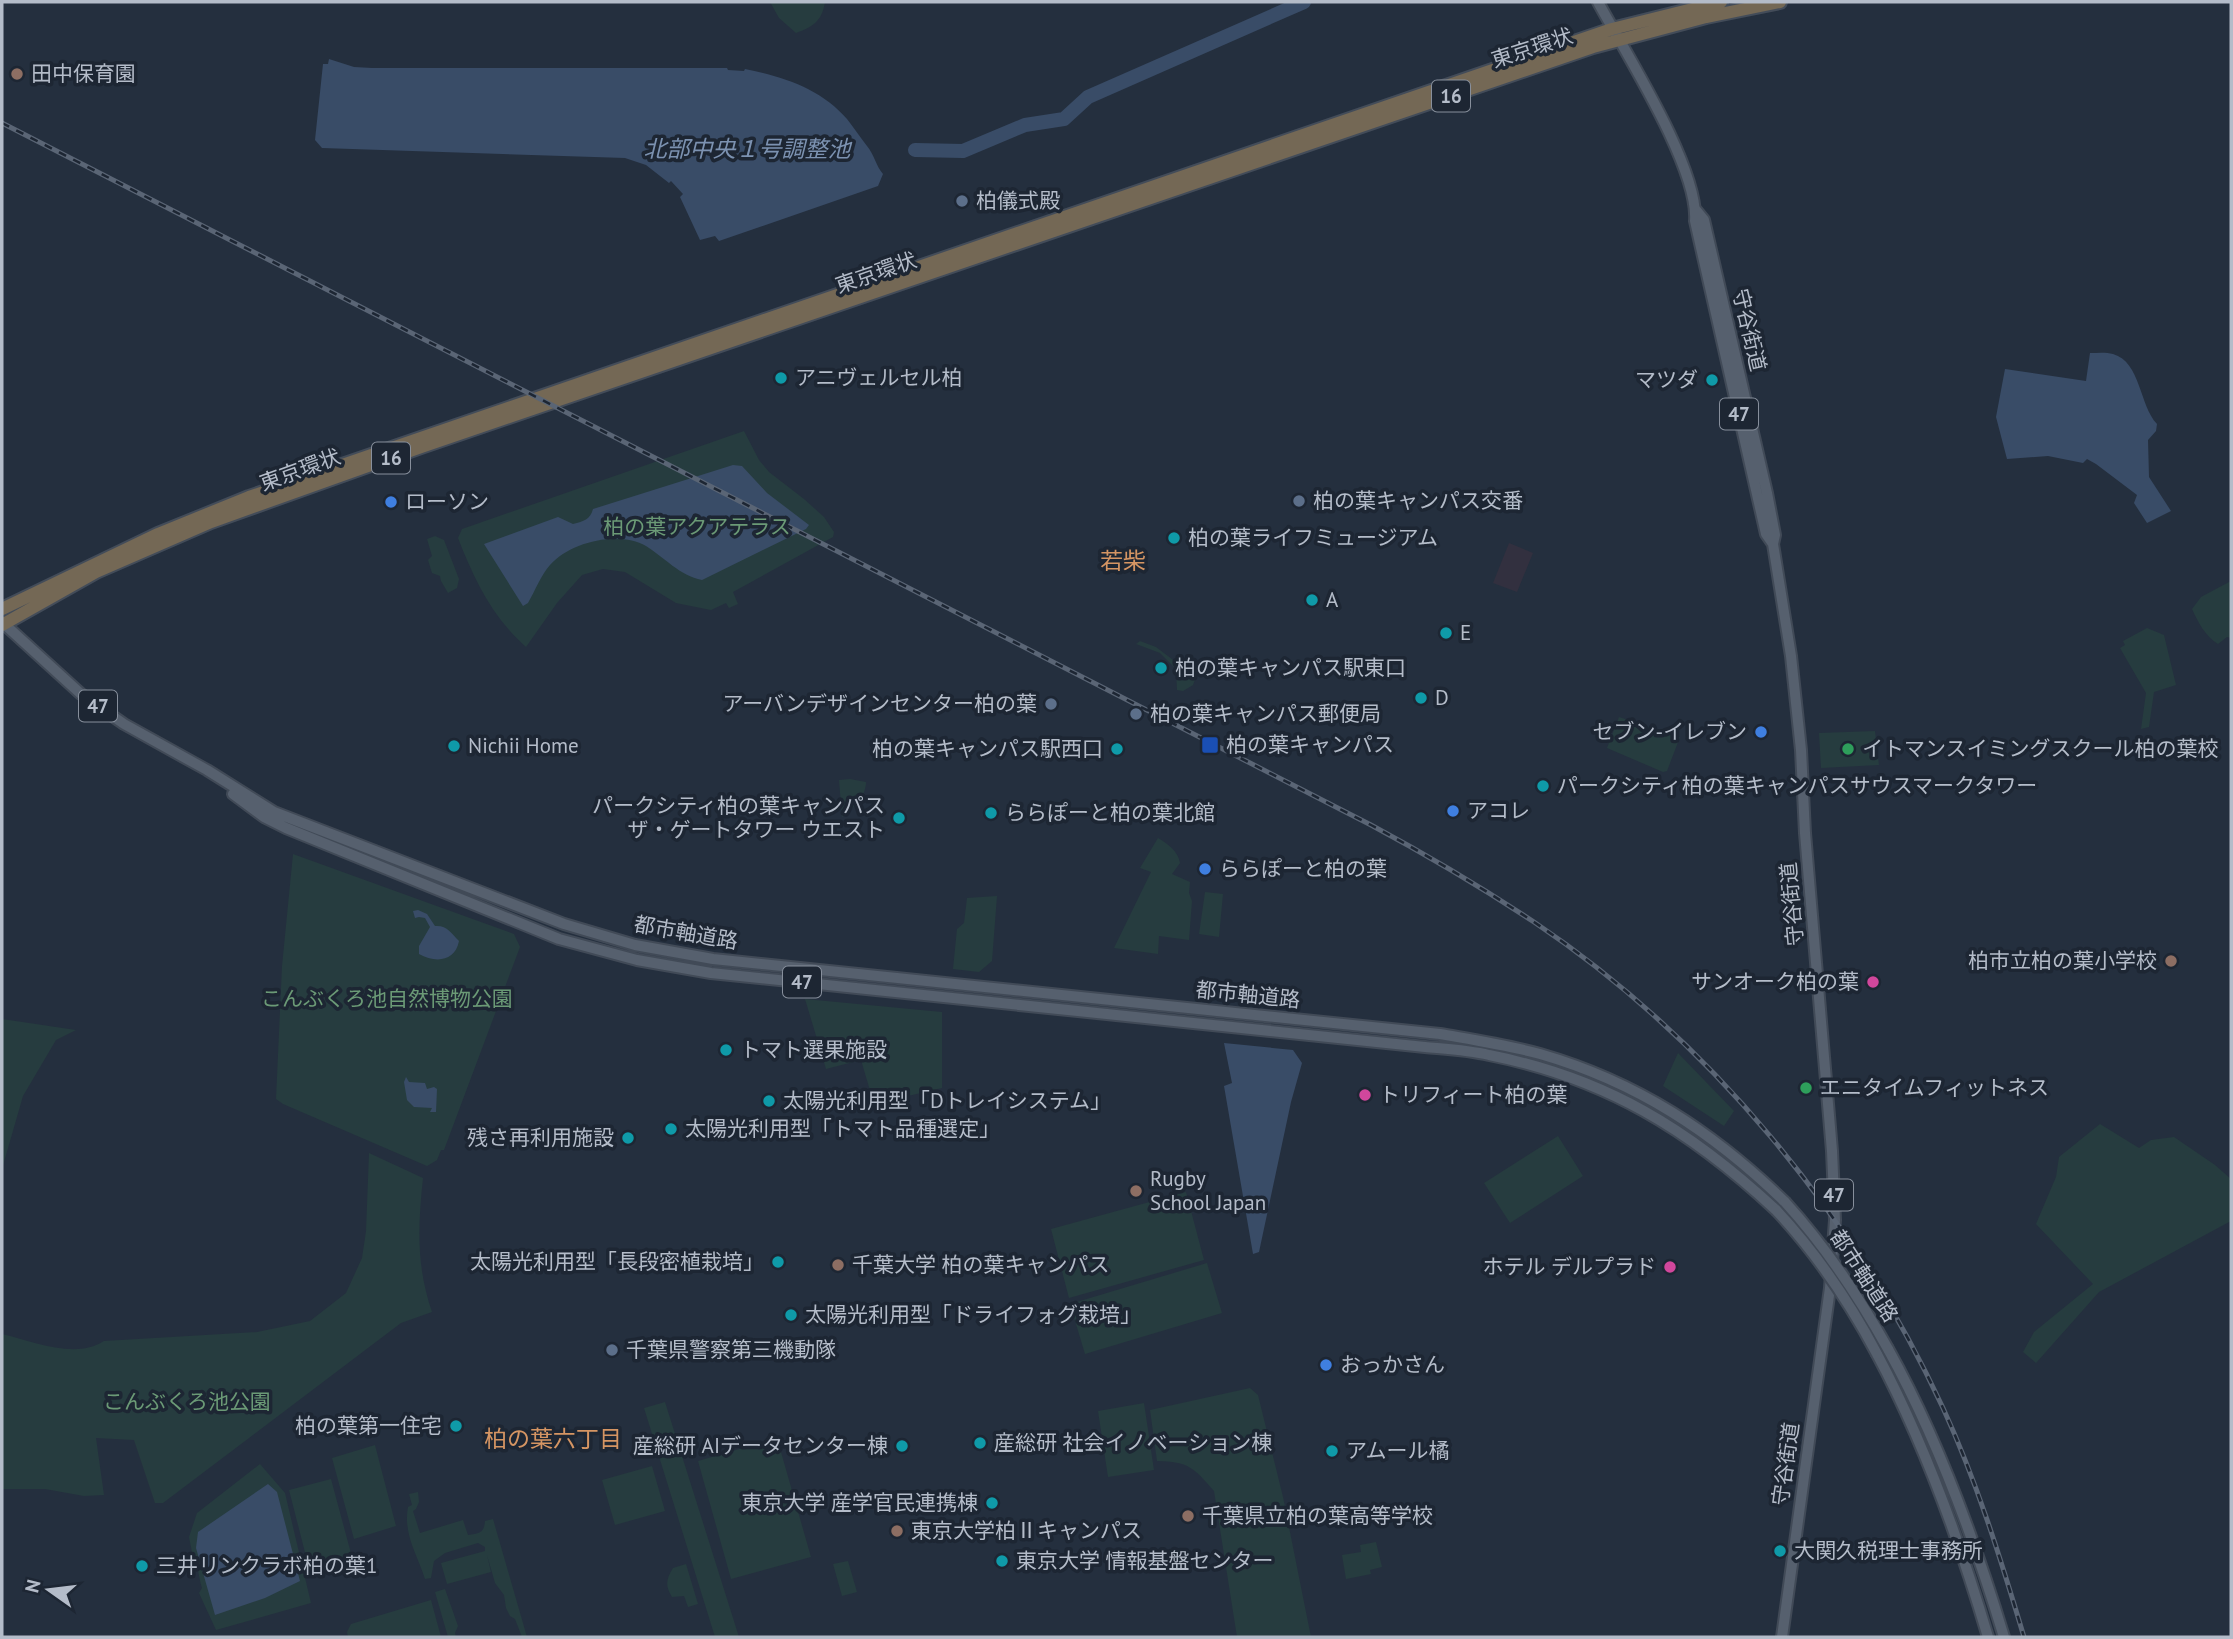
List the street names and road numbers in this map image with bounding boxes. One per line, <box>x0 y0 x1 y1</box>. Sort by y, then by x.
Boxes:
street label: 東京環状 <box>1488 22 1576 73</box>
road number: 16 <box>1432 80 1470 111</box>
street label: 東京環状 <box>832 246 920 299</box>
street label: 守谷街道 <box>1727 286 1772 374</box>
road number: 47 <box>1720 398 1758 430</box>
street label: 東京環状 <box>256 442 344 497</box>
road number: 16 <box>372 442 410 474</box>
road number: 47 <box>79 691 117 722</box>
street label: 守谷街道 <box>1774 861 1809 947</box>
street label: 都市軸道路 <box>632 910 740 955</box>
road number: 47 <box>783 966 821 998</box>
street label: 都市軸道路 <box>1194 976 1302 1013</box>
road number: 47 <box>1815 1180 1853 1210</box>
street label: 都市軸道路 <box>1825 1224 1904 1327</box>
street label: 守谷街道 <box>1766 1420 1805 1507</box>

